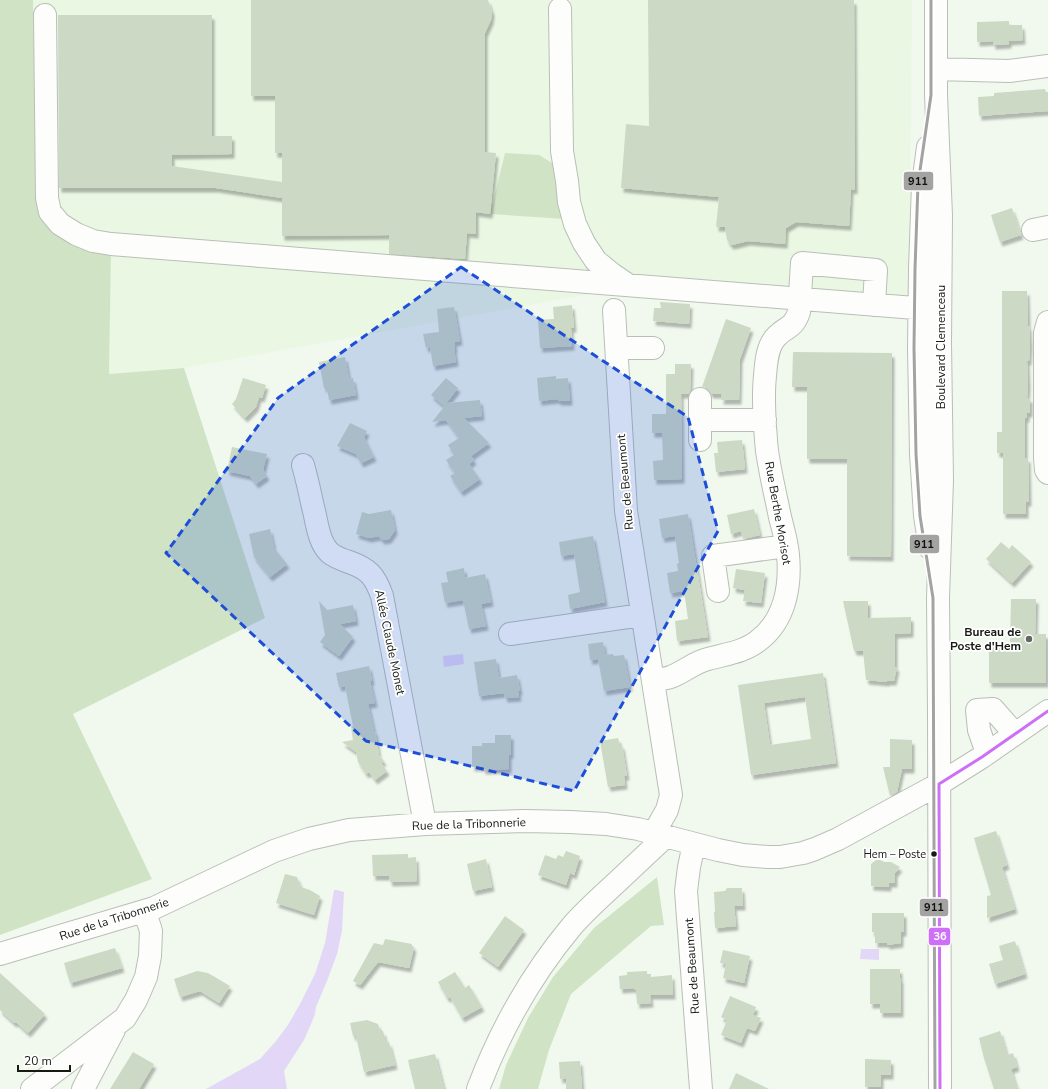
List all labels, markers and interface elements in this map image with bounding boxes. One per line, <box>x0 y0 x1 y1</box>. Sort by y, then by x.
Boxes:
line badge: 911 <box>903 171 934 191</box>
text: 911 <box>908 174 928 189</box>
street label: Boulevard Clemenceau <box>933 285 949 409</box>
street label: Rue de Beaumont <box>613 433 637 531</box>
street label: Rue Berthe Morisot <box>761 460 795 567</box>
line badge: 911 <box>909 534 940 554</box>
text: 911 <box>914 537 934 552</box>
street label: Allée Claude Monet <box>371 588 409 697</box>
place label: Bureau de Poste d'Hem <box>950 624 1021 654</box>
marker: Bureau de Poste d'Hem <box>1024 634 1034 644</box>
street label: Rue de la Tribonnerie <box>412 814 526 834</box>
place label: Hem – Poste <box>863 847 926 862</box>
marker: Hem – Poste <box>929 849 939 859</box>
street label: Rue de la Tribonnerie <box>57 894 171 944</box>
line badge: 911 <box>919 898 949 917</box>
text: 911 <box>924 900 944 915</box>
street label: Rue de Beaumont <box>681 917 703 1015</box>
line badge: 36 <box>928 927 951 946</box>
text: 36 <box>933 929 947 944</box>
scale bar <box>18 1047 70 1073</box>
text: 20 m <box>24 1053 52 1069</box>

